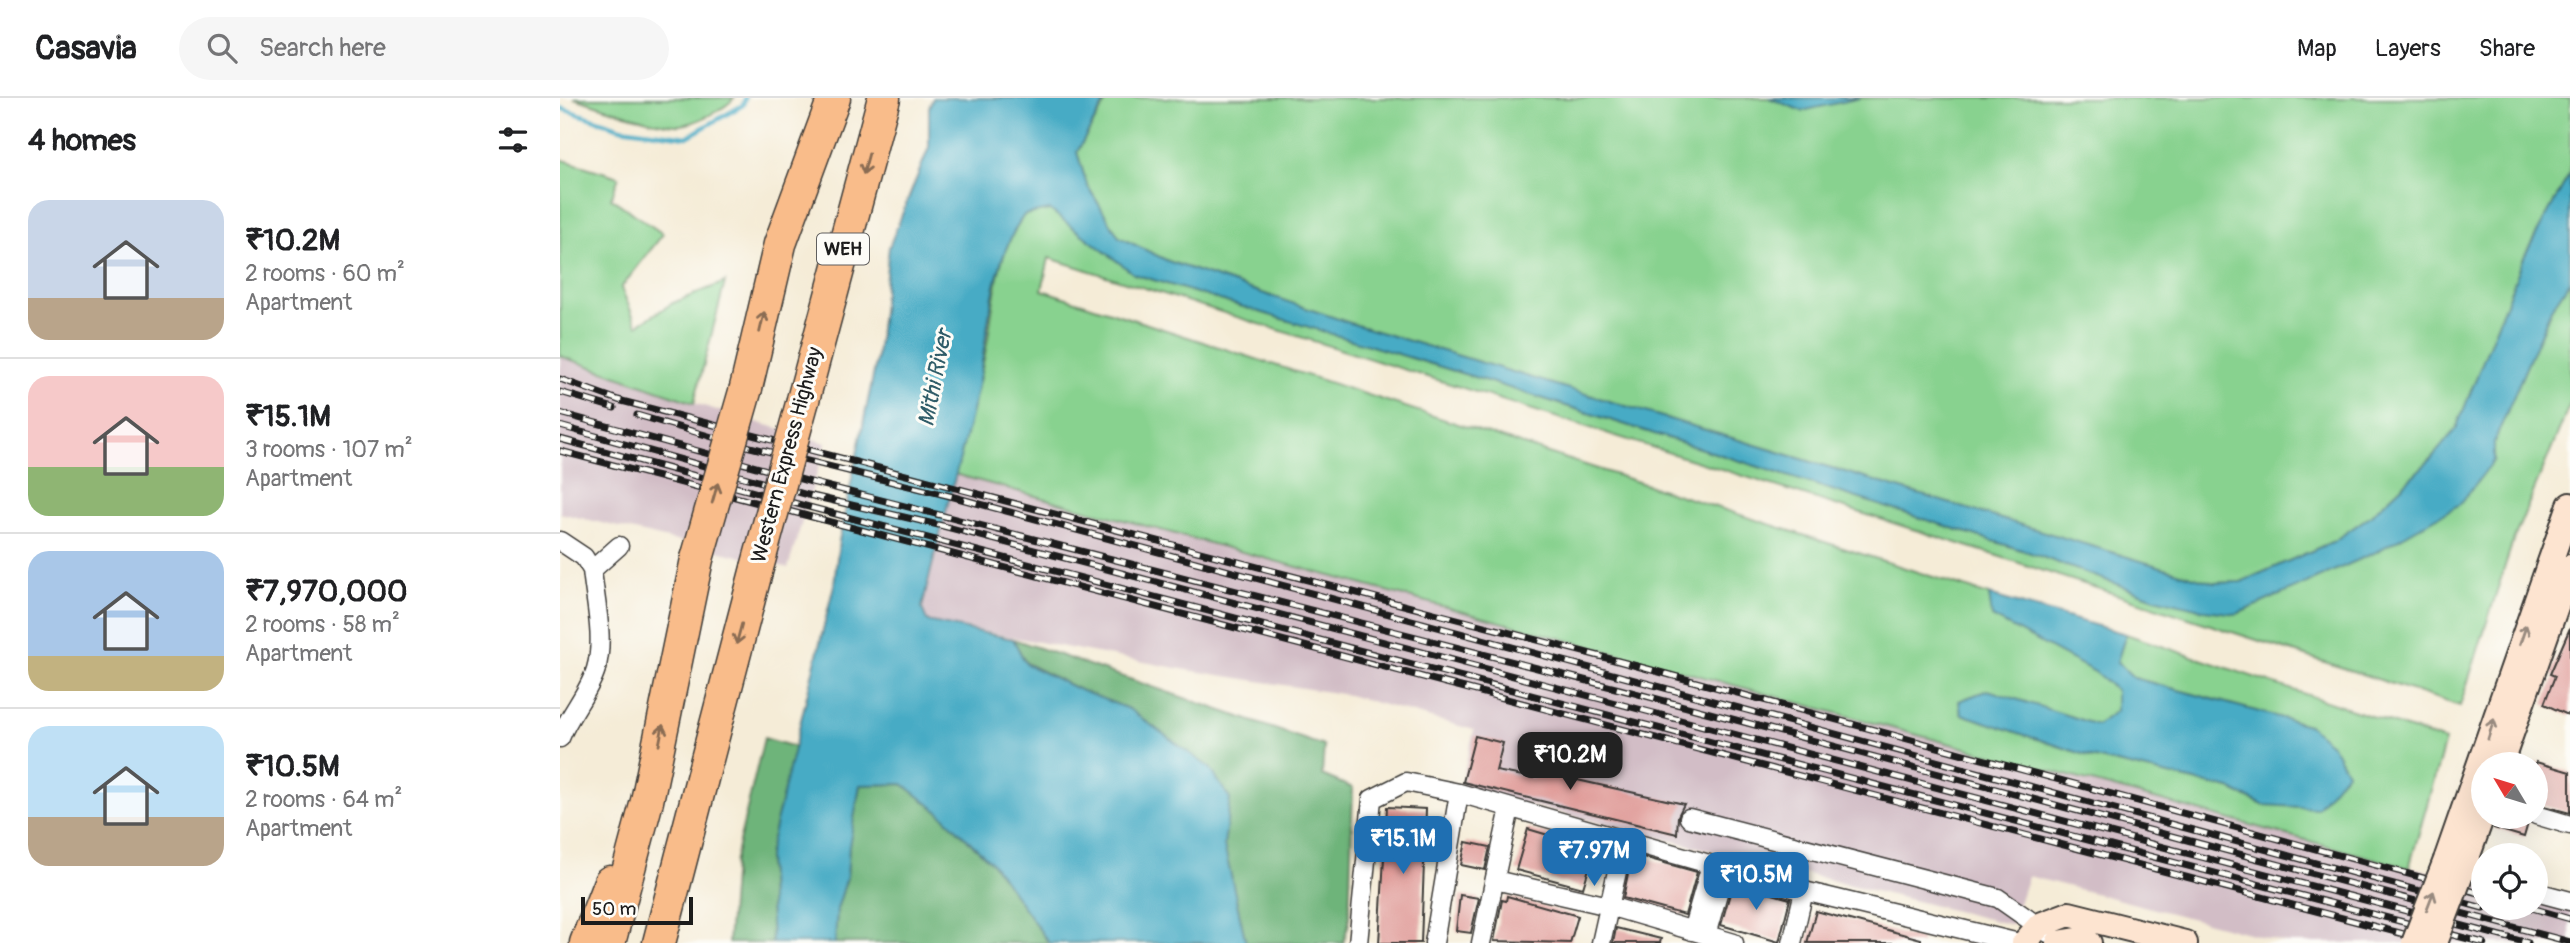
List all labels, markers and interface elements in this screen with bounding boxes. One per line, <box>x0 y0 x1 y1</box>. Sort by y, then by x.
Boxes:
search box <box>179 17 669 80</box>
text: Casavia <box>35 28 137 69</box>
icon: search <box>203 29 241 67</box>
text: Search here <box>259 32 386 64</box>
text: Map <box>2297 34 2337 63</box>
text: Layers <box>2375 34 2441 63</box>
text: Share <box>2479 34 2535 63</box>
icon: filters <box>494 121 532 159</box>
text: 4 homes <box>28 122 136 159</box>
one-way arrow <box>859 152 872 175</box>
text: ₹10.2M <box>245 222 340 259</box>
icon: home <box>84 228 168 312</box>
road number: WEH <box>817 234 869 265</box>
text: 2 rooms · 60 m² <box>245 259 405 288</box>
text: Apartment <box>245 288 352 317</box>
one-way arrow <box>755 311 769 334</box>
water label: Mithi River <box>911 324 959 429</box>
street label: Western Express Highway <box>745 344 829 566</box>
text: ₹15.1M <box>245 398 331 435</box>
icon: home <box>84 404 168 488</box>
text: 3 rooms · 107 m² <box>245 435 413 464</box>
text: Apartment <box>245 464 352 493</box>
one-way arrow <box>710 482 723 504</box>
text: ₹7,970,000 <box>245 573 407 610</box>
icon: home <box>84 579 168 663</box>
text: 2 rooms · 58 m² <box>245 610 400 639</box>
one-way arrow <box>732 622 745 645</box>
one-way arrow <box>2518 624 2530 646</box>
text: Apartment <box>245 639 352 668</box>
one-way arrow <box>2486 718 2499 740</box>
one-way arrow <box>654 724 668 747</box>
pin: ₹10.2M <box>1513 732 1627 792</box>
text: ₹10.2M <box>1534 740 1606 769</box>
text: ₹10.5M <box>245 748 340 785</box>
north arrow <box>2471 752 2548 830</box>
map controls <box>2471 752 2548 920</box>
icon: home <box>84 754 168 838</box>
text: 2 rooms · 64 m² <box>245 785 402 814</box>
text: Apartment <box>245 814 352 843</box>
pin: ₹15.1M <box>1346 816 1460 876</box>
text: ₹15.1M <box>1370 824 1436 853</box>
pin: ₹7.97M <box>1537 828 1651 888</box>
text: ₹7.97M <box>1558 836 1630 865</box>
button: locate <box>2471 843 2548 920</box>
pin: ₹10.5M <box>1699 852 1813 912</box>
text: ₹10.5M <box>1720 860 1792 889</box>
one-way arrow <box>2424 891 2437 913</box>
scale bar <box>581 894 693 926</box>
text: 50 m <box>592 897 636 921</box>

